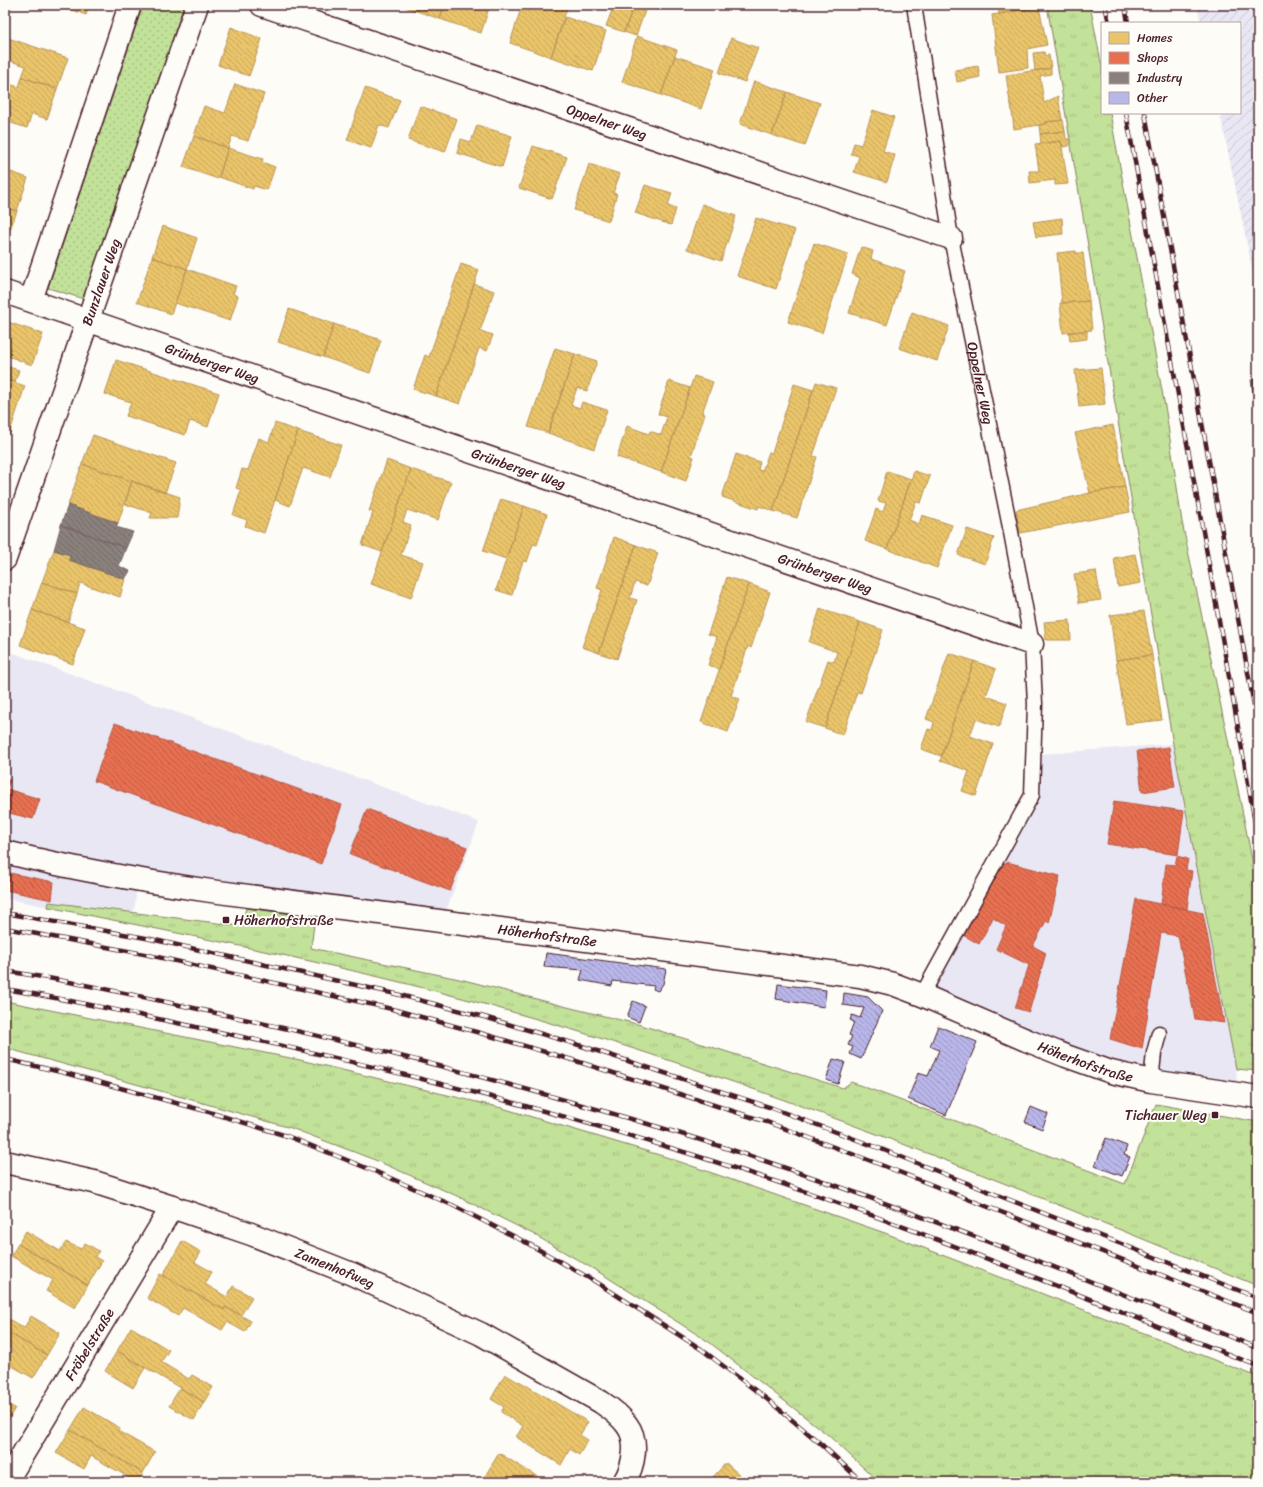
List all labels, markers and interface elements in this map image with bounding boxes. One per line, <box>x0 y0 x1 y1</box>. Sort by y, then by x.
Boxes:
legend <box>1101 22 1241 114</box>
text: Homes <box>1137 27 1173 49</box>
text: Shops <box>1137 47 1168 69</box>
text: Industry <box>1136 67 1183 89</box>
text: Other <box>1137 87 1168 109</box>
street label: Oppelner Weg <box>563 96 651 147</box>
street label: Bunzlauer Weg <box>74 235 128 329</box>
street label: Grünberger Weg <box>162 335 263 391</box>
street label: Oppelner Weg <box>960 340 1001 427</box>
street label: Grünberger Weg <box>468 440 569 496</box>
street label: Grünberger Weg <box>775 545 876 601</box>
place label: Höherhofstraße <box>234 908 334 933</box>
marker: Höherhofstraße <box>221 915 231 925</box>
street label: Höherhofstraße <box>496 916 598 954</box>
street label: Höherhofstraße <box>1034 1033 1136 1089</box>
place label: Tichauer Weg <box>1125 1103 1207 1128</box>
marker: Tichauer Weg <box>1210 1110 1220 1120</box>
street label: Zamenhofweg <box>291 1240 379 1295</box>
street label: Fröbelstraße <box>58 1303 121 1385</box>

